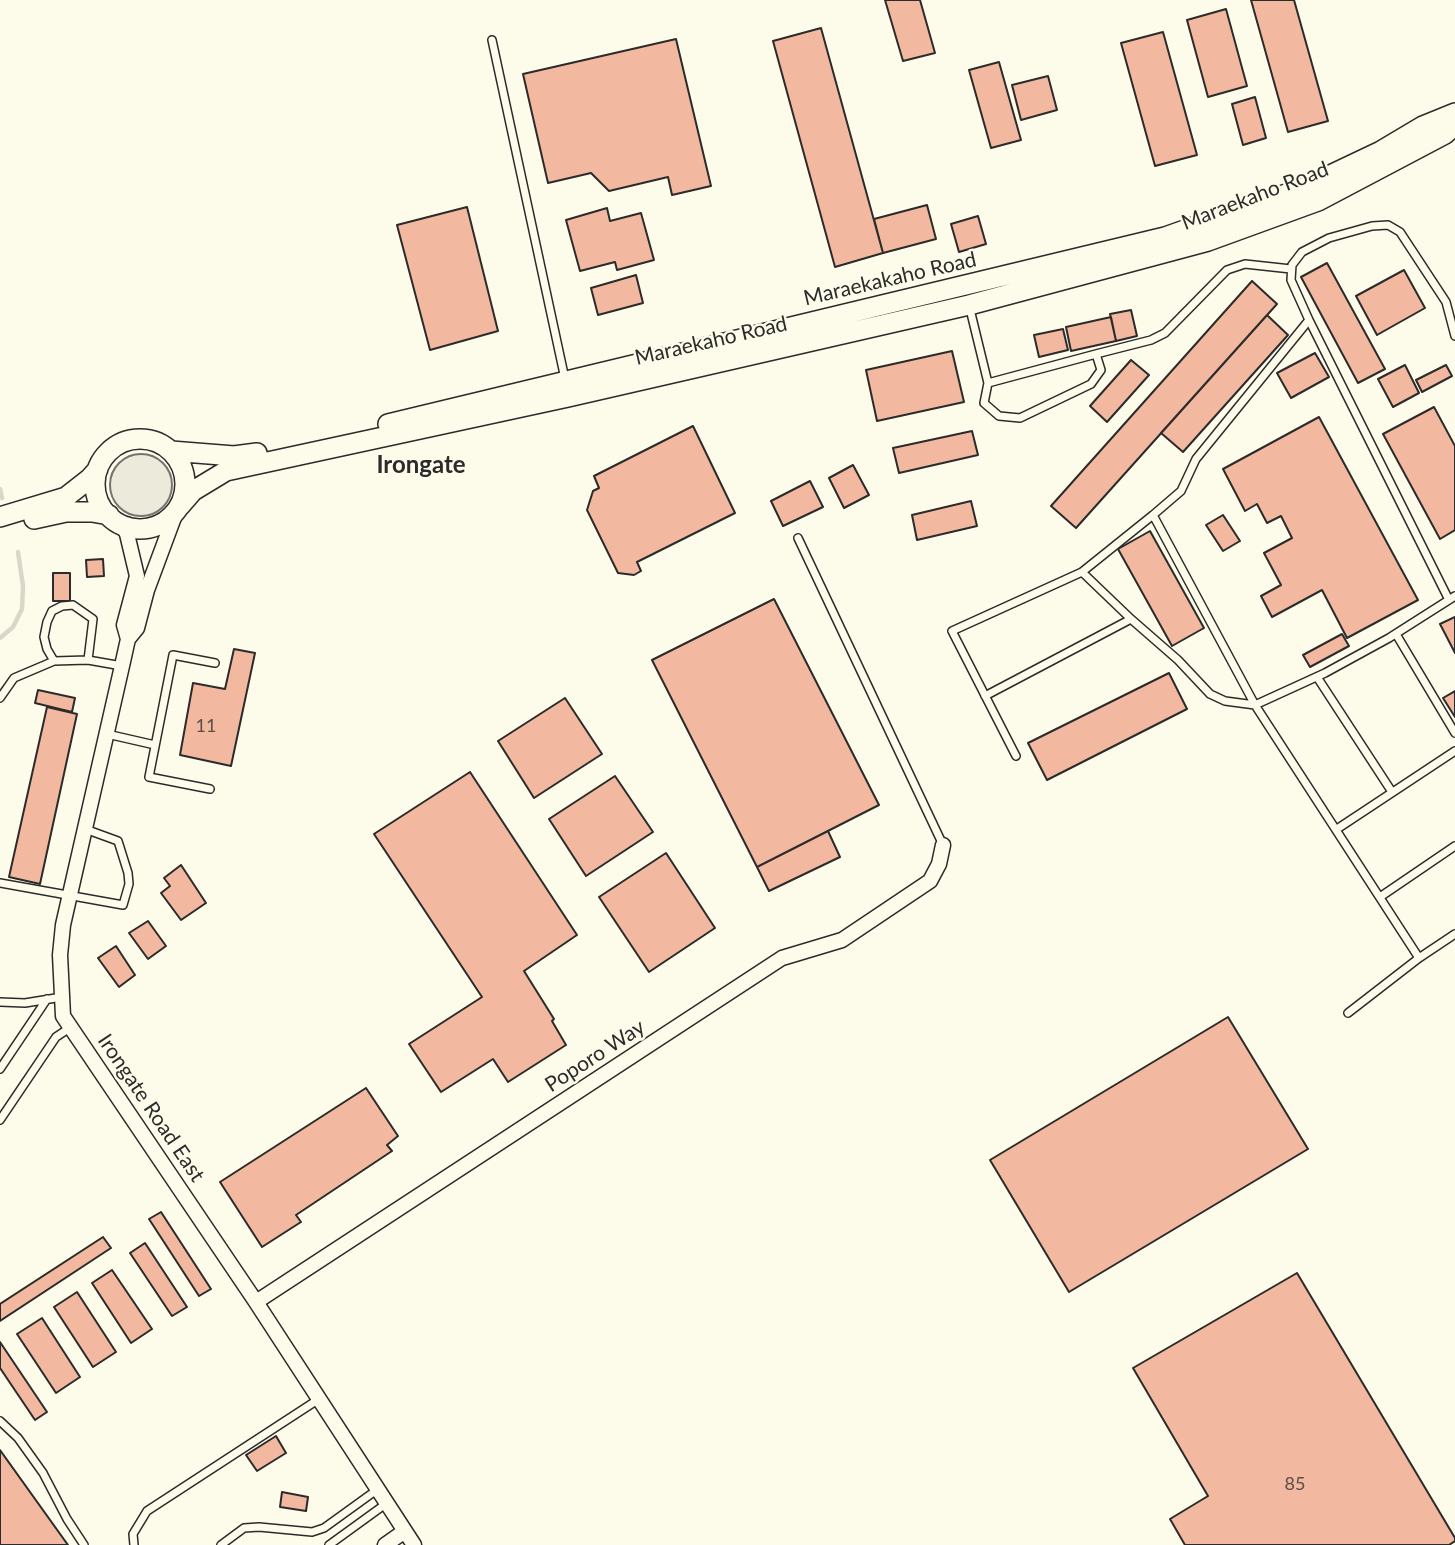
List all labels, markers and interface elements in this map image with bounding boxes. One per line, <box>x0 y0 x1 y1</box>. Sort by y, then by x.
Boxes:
street label: Maraekaho Road <box>1178 156 1332 236</box>
street label: Maraekakaho Road <box>801 247 979 311</box>
street label: Maraekaho Road <box>633 311 789 371</box>
district label: Irongate <box>376 451 466 479</box>
house number: 11 <box>196 715 216 737</box>
street label: Poporo Way <box>540 1014 650 1098</box>
street label: Irongate Road East <box>92 1029 210 1187</box>
house number: 85 <box>1285 1473 1305 1495</box>

